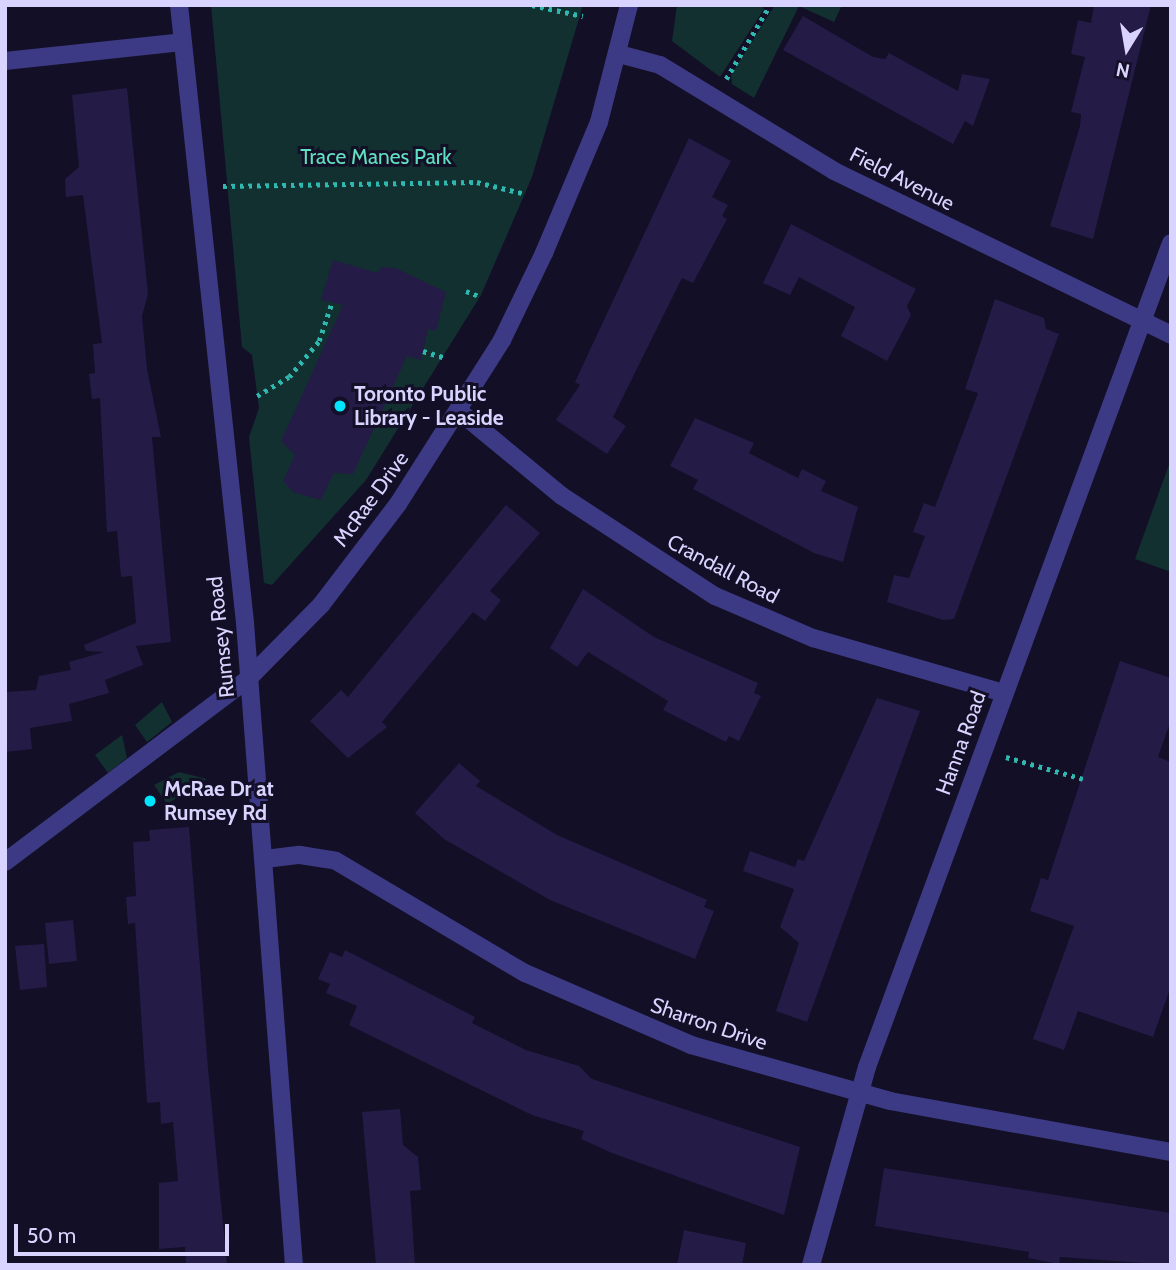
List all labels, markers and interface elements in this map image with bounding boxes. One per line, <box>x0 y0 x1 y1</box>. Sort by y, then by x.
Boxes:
north arrow <box>1092 14 1162 84</box>
text: N <box>1114 58 1132 83</box>
street label: Field Avenue <box>846 142 958 216</box>
park label: Trace Manes Park <box>300 144 452 170</box>
place label: Toronto Public Library - Leaside <box>354 381 504 431</box>
marker: Toronto Public Library - Leaside <box>332 398 348 414</box>
street label: McRae Drive <box>328 447 414 551</box>
street label: Crandall Road <box>663 529 783 609</box>
street label: Rumsey Road <box>202 575 240 699</box>
street label: Hanna Road <box>931 688 991 798</box>
place label: McRae Dr at Rumsey Rd <box>164 776 274 826</box>
marker: McRae Dr at Rumsey Rd <box>142 793 158 809</box>
street label: Sharron Drive <box>647 992 771 1056</box>
scale bar <box>18 1210 233 1254</box>
text: 50 m <box>27 1223 76 1248</box>

